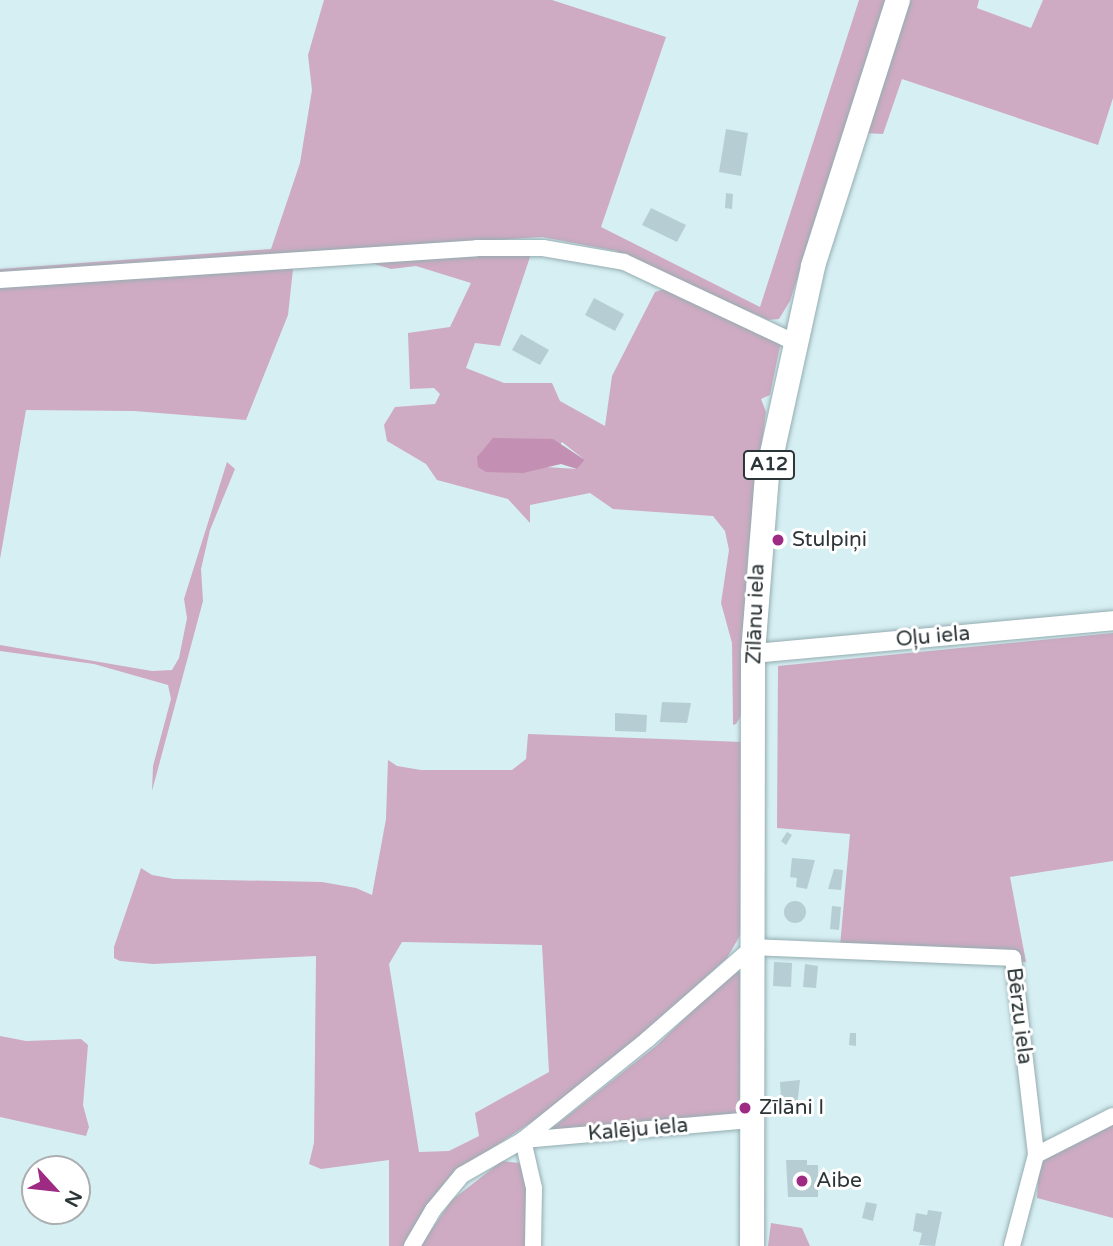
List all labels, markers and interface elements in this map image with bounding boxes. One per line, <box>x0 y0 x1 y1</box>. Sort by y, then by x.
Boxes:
road number: A12 <box>743 450 795 480</box>
place label: Stulpiņi <box>792 527 867 553</box>
marker: Stulpiņi <box>770 532 786 548</box>
street label: Zīlānu iela <box>742 563 770 665</box>
street label: Oļu iela <box>895 621 971 653</box>
street label: Bērzu iela <box>1001 966 1037 1066</box>
place label: Zīlāni I <box>759 1095 824 1121</box>
marker: Zīlāni I <box>737 1100 753 1116</box>
street label: Kalēju iela <box>587 1113 689 1147</box>
north arrow <box>21 1155 91 1225</box>
place label: Aibe <box>816 1168 862 1194</box>
marker: Aibe <box>794 1173 810 1189</box>
text: N <box>60 1187 86 1210</box>

